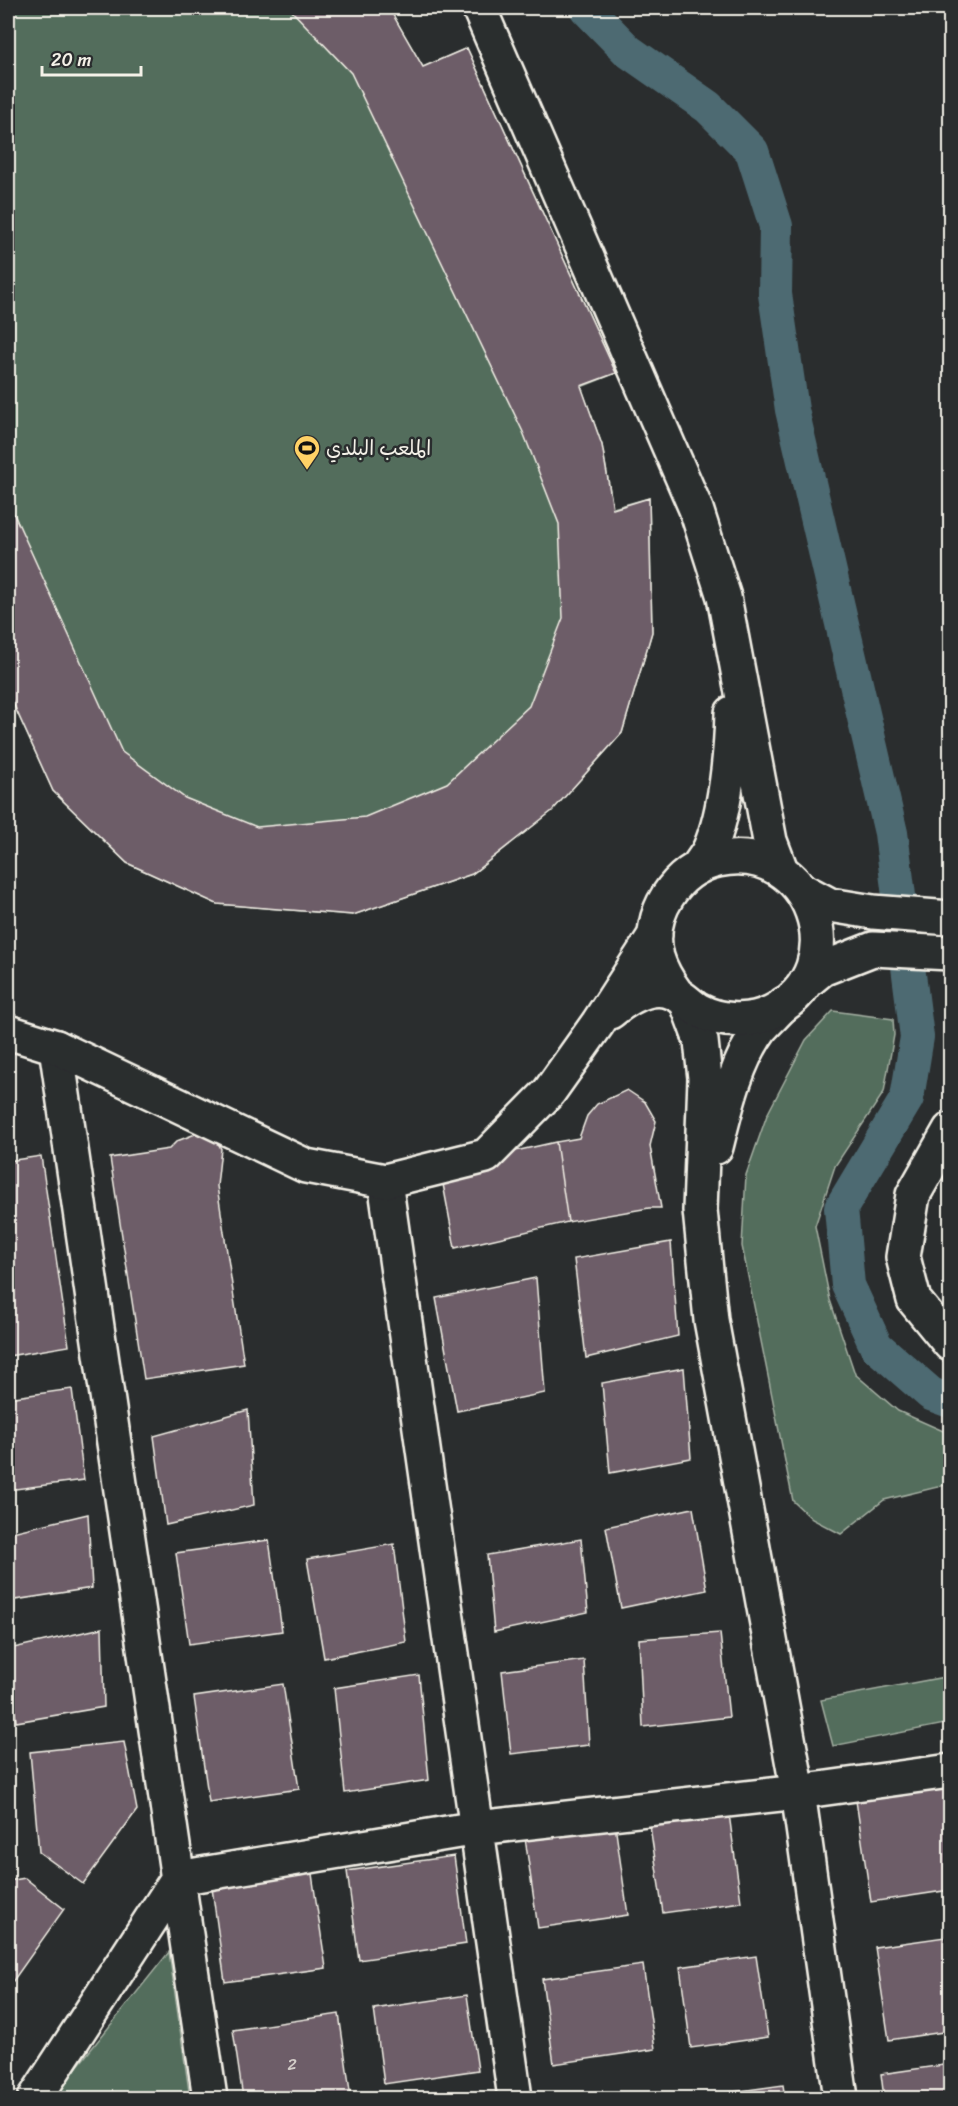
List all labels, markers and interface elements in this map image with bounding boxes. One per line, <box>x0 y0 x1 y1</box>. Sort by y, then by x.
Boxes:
scale bar <box>42 39 141 77</box>
text: 20 m <box>51 44 91 76</box>
place label: الملعب البلدي <box>326 431 431 466</box>
sports icon: الملعب البلدي <box>292 433 322 471</box>
house number: 2 <box>287 2050 297 2079</box>

